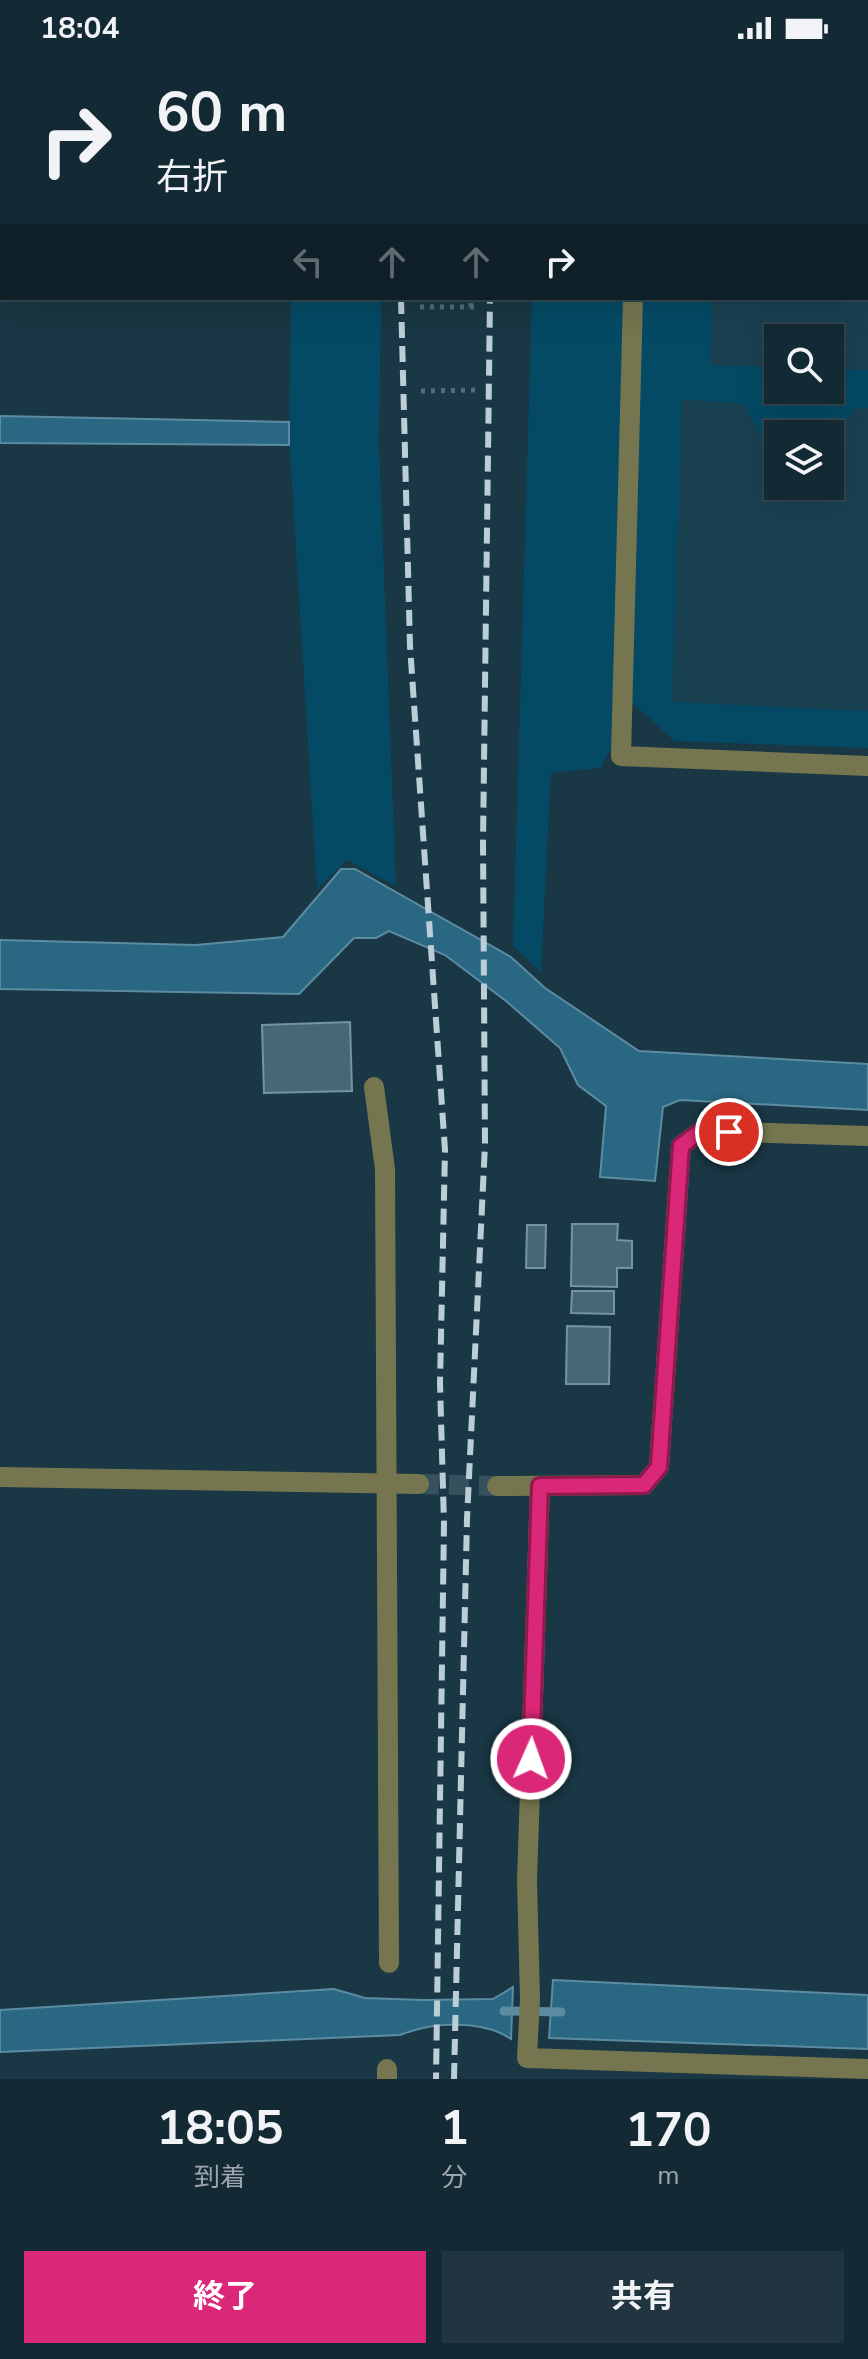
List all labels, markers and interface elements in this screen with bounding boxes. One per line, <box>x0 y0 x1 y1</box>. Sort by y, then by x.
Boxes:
text: 18:04 <box>40 8 119 49</box>
text: 60 m <box>156 74 287 151</box>
icon: right <box>24 88 128 192</box>
text: 右折 <box>156 153 228 202</box>
icon: left <box>286 240 330 284</box>
icon: ahead <box>370 240 414 284</box>
icon: ahead <box>454 240 498 284</box>
icon: right <box>538 240 582 284</box>
map controls <box>764 324 844 500</box>
button: search <box>764 324 844 404</box>
button: layers <box>764 420 844 500</box>
pin <box>695 1098 763 1166</box>
icon: arrive <box>707 1110 751 1154</box>
position arrow <box>489 1717 573 1801</box>
text: 18:05 <box>156 2095 284 2161</box>
text: 1 <box>440 2095 469 2161</box>
text: 170 <box>625 2097 712 2163</box>
text: m <box>657 2158 679 2193</box>
text: 到着 <box>194 2160 246 2195</box>
text: 分 <box>441 2160 467 2195</box>
button: 終了 <box>24 2251 426 2343</box>
button: 共有 <box>442 2251 844 2343</box>

